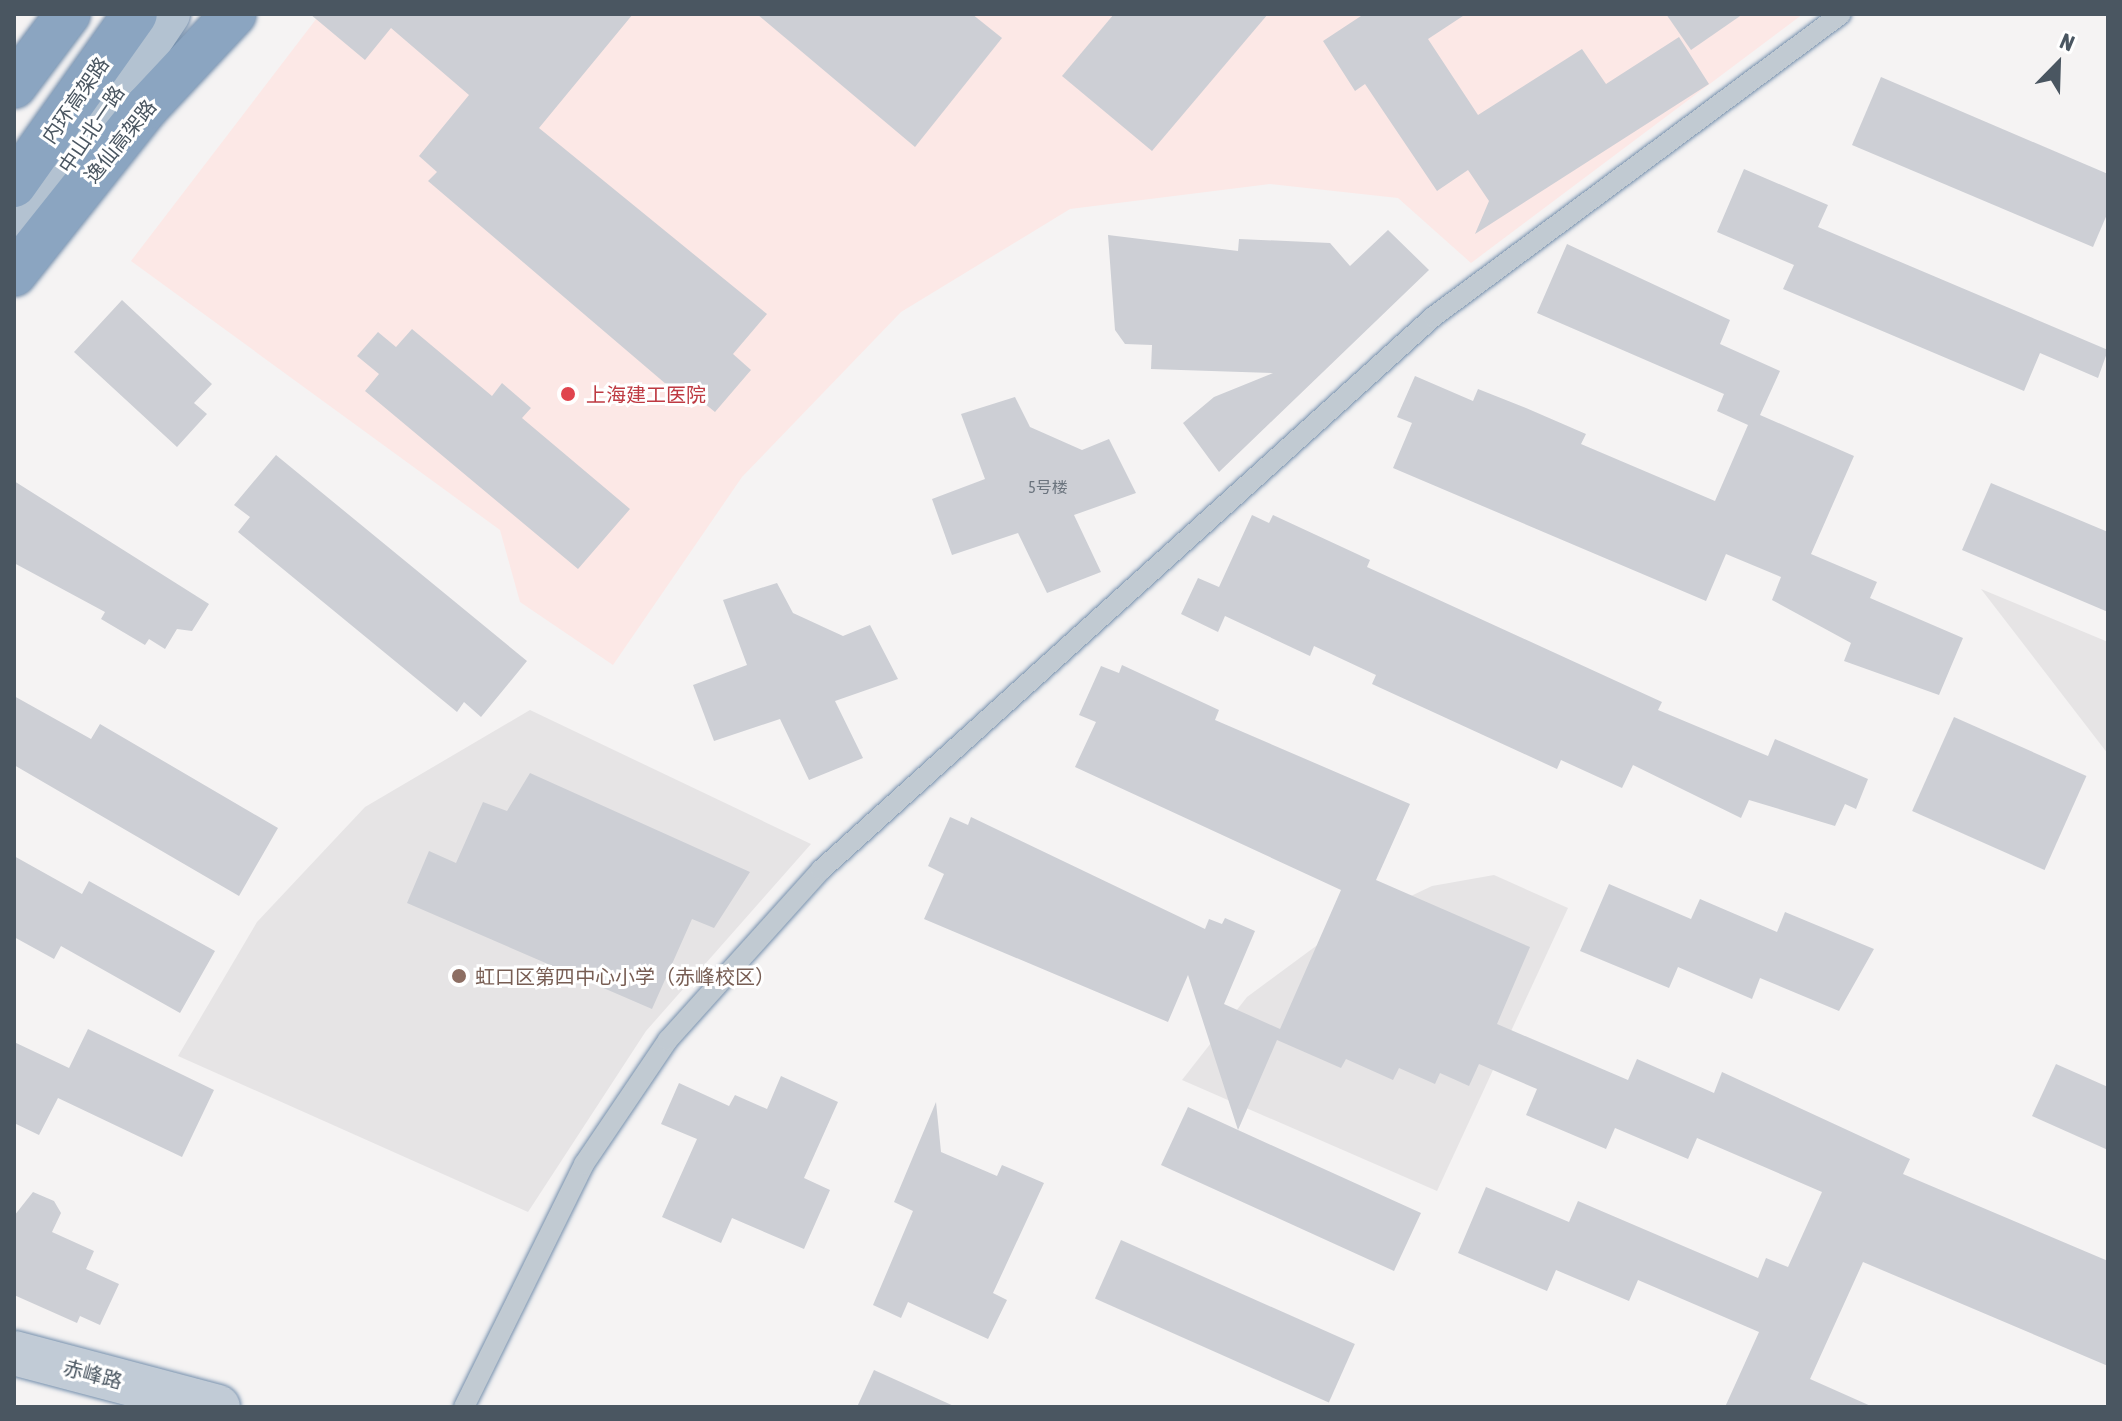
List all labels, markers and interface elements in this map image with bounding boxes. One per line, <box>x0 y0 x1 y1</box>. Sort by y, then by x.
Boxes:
north arrow <box>2018 24 2098 104</box>
text: N <box>2056 27 2078 56</box>
street label: 内环高架路 <box>36 52 114 148</box>
street label: 中山北一路 <box>53 81 129 177</box>
street label: 逸仙高架路 <box>79 95 161 187</box>
place label: 上海建工医院 <box>586 382 706 406</box>
marker: 上海建工医院 <box>557 383 579 405</box>
house number: 5号楼 <box>1028 477 1068 497</box>
place label: 虹口区第四中心小学（赤峰校区） <box>475 964 775 988</box>
marker: 虹口区第四中心小学（赤峰校区） <box>450 967 468 985</box>
street label: 赤峰路 <box>61 1355 125 1393</box>

